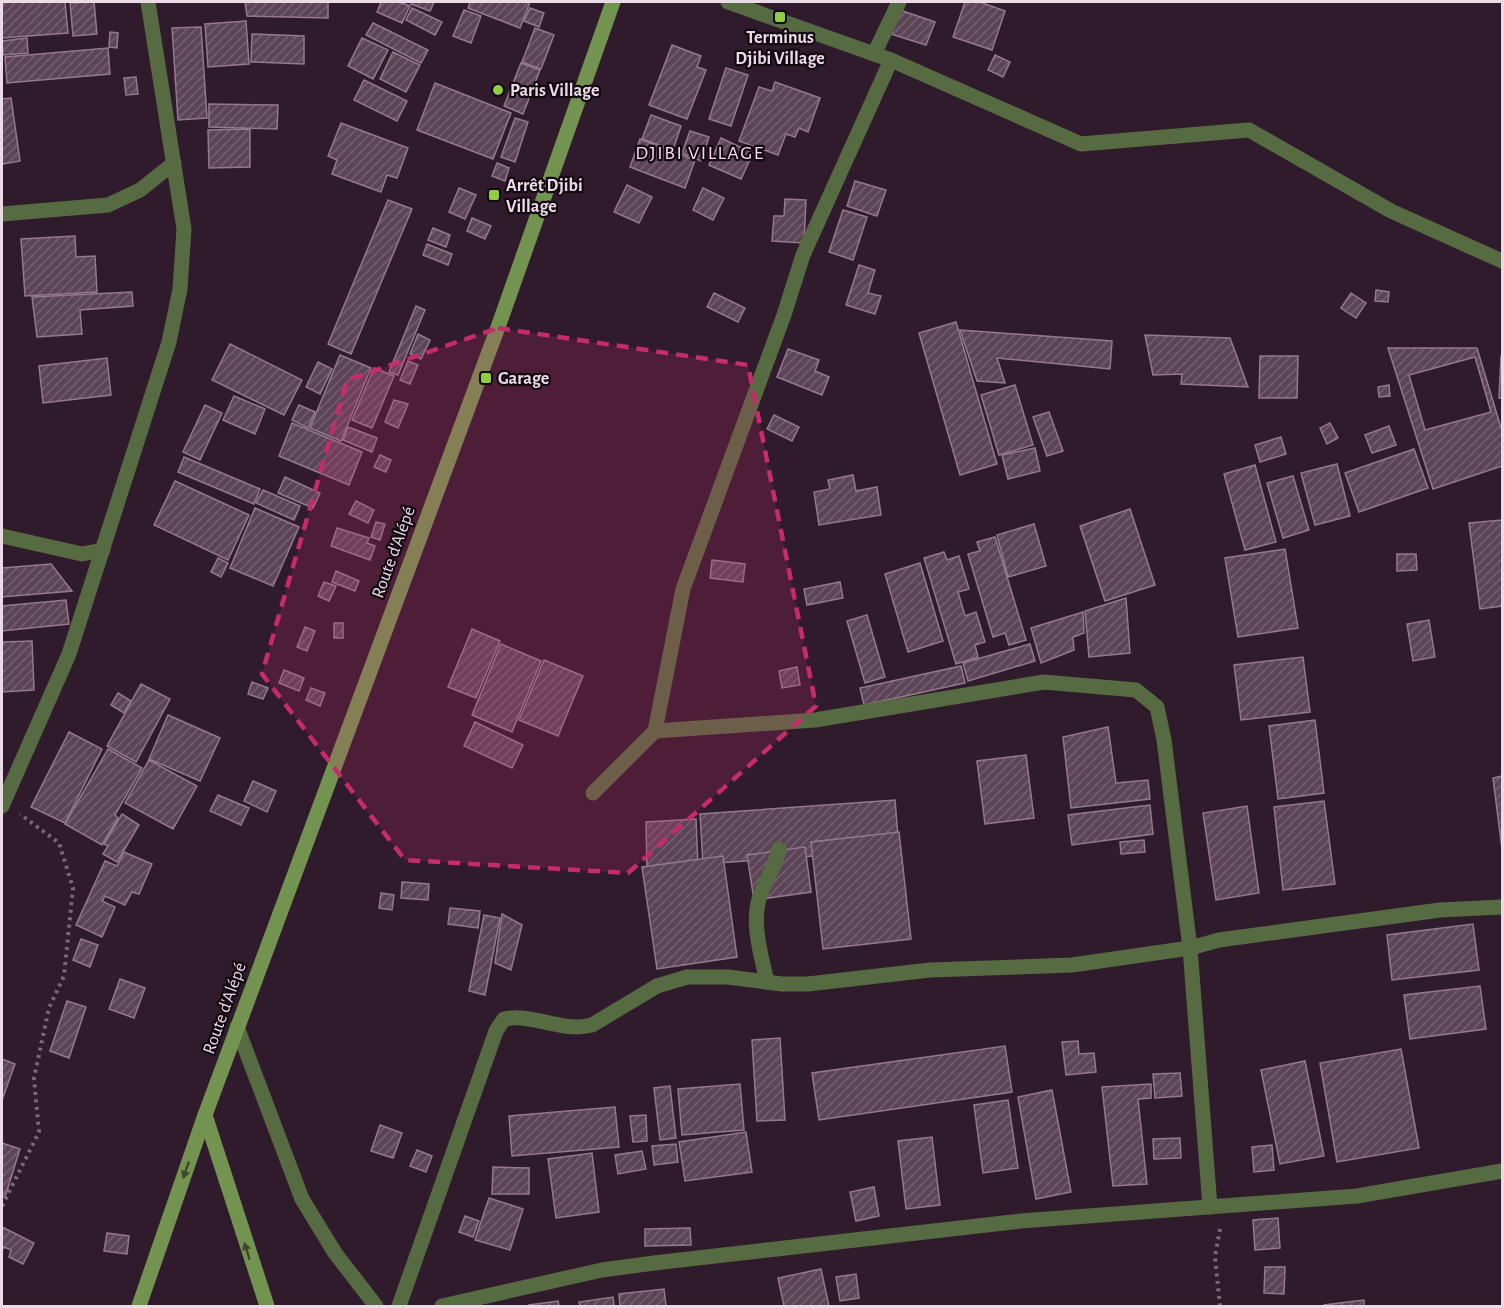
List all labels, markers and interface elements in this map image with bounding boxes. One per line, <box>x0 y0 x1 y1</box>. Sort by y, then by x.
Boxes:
marker: Terminus Djibi Village <box>773 10 787 24</box>
place label: Terminus Djibi Village <box>735 29 825 68</box>
place label: Paris Village <box>510 82 600 100</box>
marker: Paris Village <box>491 83 505 97</box>
district label: DJIBI VILLAGE <box>635 143 765 163</box>
place label: Arrêt Djibi Village <box>506 177 583 216</box>
marker: Arrêt Djibi Village <box>487 188 501 202</box>
place label: Garage <box>498 370 549 388</box>
marker: Garage <box>479 371 493 385</box>
street label: Route d'Alépé <box>369 504 419 601</box>
street label: Route d'Alépé <box>200 960 250 1057</box>
one-way arrow <box>181 1161 190 1179</box>
one-way arrow <box>242 1242 251 1260</box>

